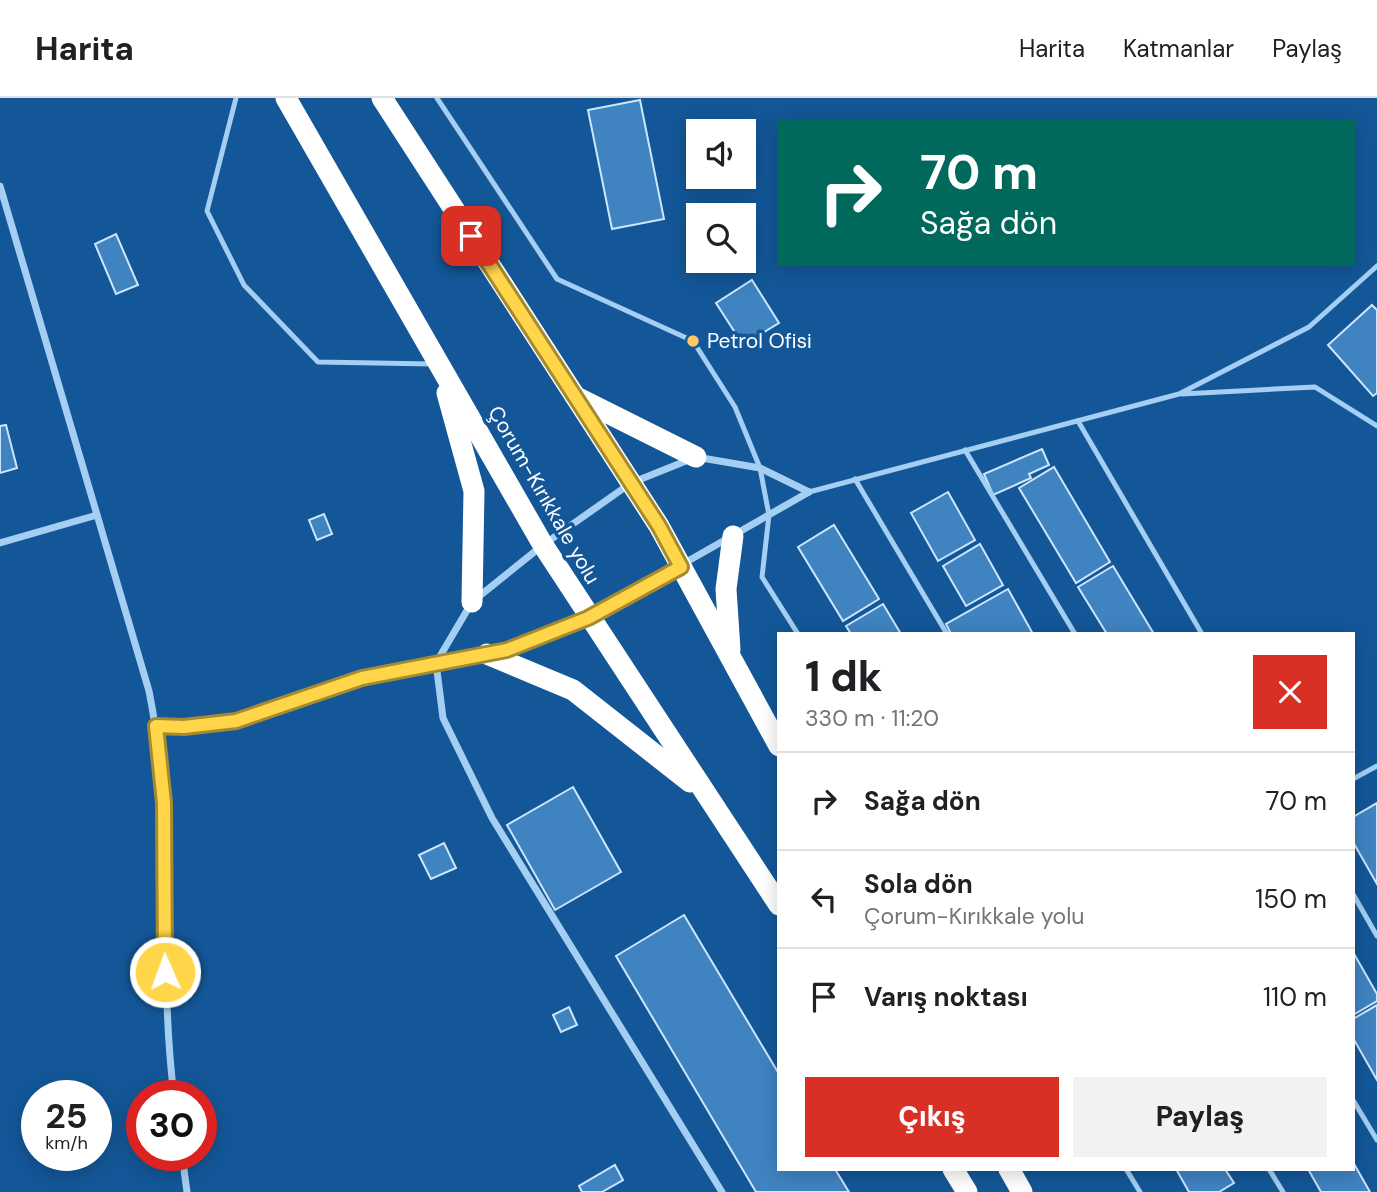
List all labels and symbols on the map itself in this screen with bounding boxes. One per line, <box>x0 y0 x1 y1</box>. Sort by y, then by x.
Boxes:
pin <box>441 206 501 266</box>
place label: Petrol Ofisi <box>707 327 812 355</box>
marker: Petrol Ofisi <box>685 333 701 349</box>
street label: Çorum-Kırıkkale yolu <box>482 401 606 589</box>
position arrow <box>128 935 202 1009</box>
speed limit sign: 30 <box>126 1080 217 1171</box>

